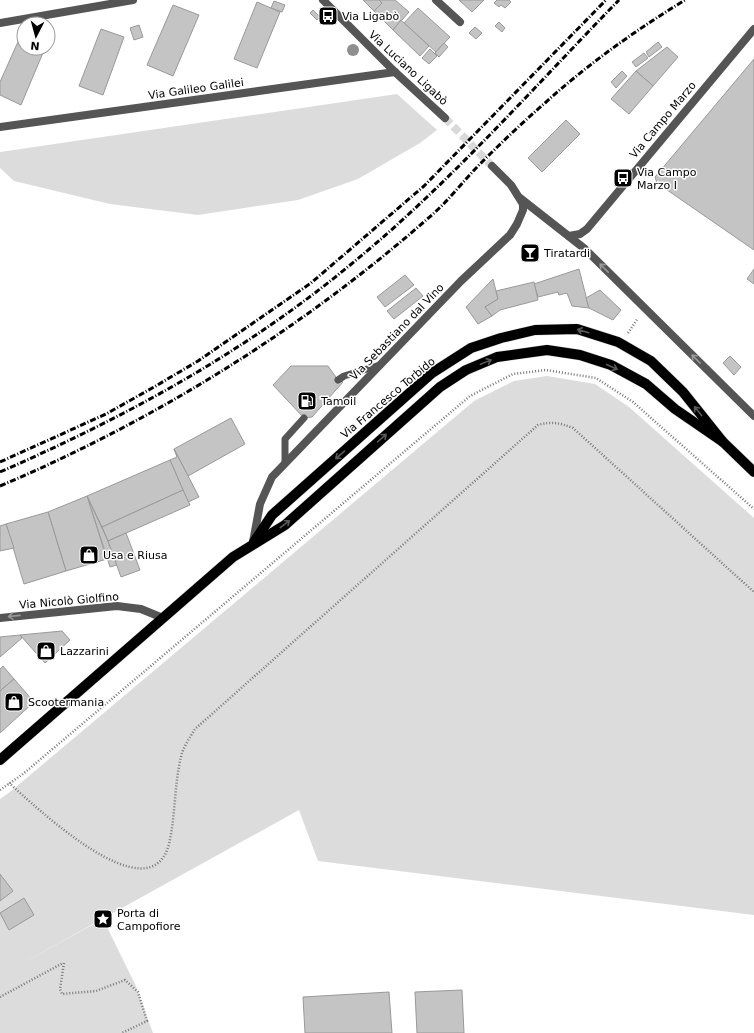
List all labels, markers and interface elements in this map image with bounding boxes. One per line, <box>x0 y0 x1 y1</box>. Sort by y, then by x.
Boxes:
bus stop icon: Via Ligabò <box>317 5 339 27</box>
place label: Via Ligabò <box>342 10 399 23</box>
north arrow <box>16 16 56 56</box>
street label: Via Luciano Ligabò <box>366 28 450 108</box>
text: N <box>30 39 40 52</box>
street label: Via Galileo Galilei <box>147 76 245 102</box>
street label: Via Campo Marzo <box>627 79 699 161</box>
place label: Via Campo Marzo I <box>637 166 697 192</box>
bus stop icon: Via Campo Marzo I <box>612 167 634 189</box>
bar icon: Tiratardi <box>519 242 541 264</box>
place label: Tiratardi <box>543 247 590 260</box>
one-way arrow <box>599 263 609 273</box>
street label: Via Sebastiano dal Vino <box>347 281 447 383</box>
one-way arrow <box>576 327 589 334</box>
one-way arrow <box>691 354 701 364</box>
street label: Via Francesco Torbido <box>338 355 438 441</box>
one-way arrow <box>480 357 492 365</box>
one-way arrow <box>606 363 618 371</box>
fuel station icon: Tamoil <box>296 390 318 412</box>
place label: Tamoil <box>320 395 356 408</box>
one-way arrow <box>693 406 702 417</box>
one-way arrow <box>377 434 388 443</box>
one-way arrow <box>335 450 345 459</box>
one-way arrow <box>279 520 290 528</box>
shop icon: Usa e Riusa <box>78 544 100 566</box>
place label: Usa e Riusa <box>103 549 167 562</box>
street label: Via Nicolò Giolfino <box>19 590 120 612</box>
one-way arrow <box>8 613 21 620</box>
shop icon: Lazzarini <box>35 640 57 662</box>
place label: Lazzarini <box>60 645 109 658</box>
shop icon: Scootermania <box>3 691 25 713</box>
place label: Scootermania <box>28 696 104 709</box>
place label: Porta di Campofiore <box>117 907 181 933</box>
place icon: Porta di Campofiore <box>92 908 114 930</box>

